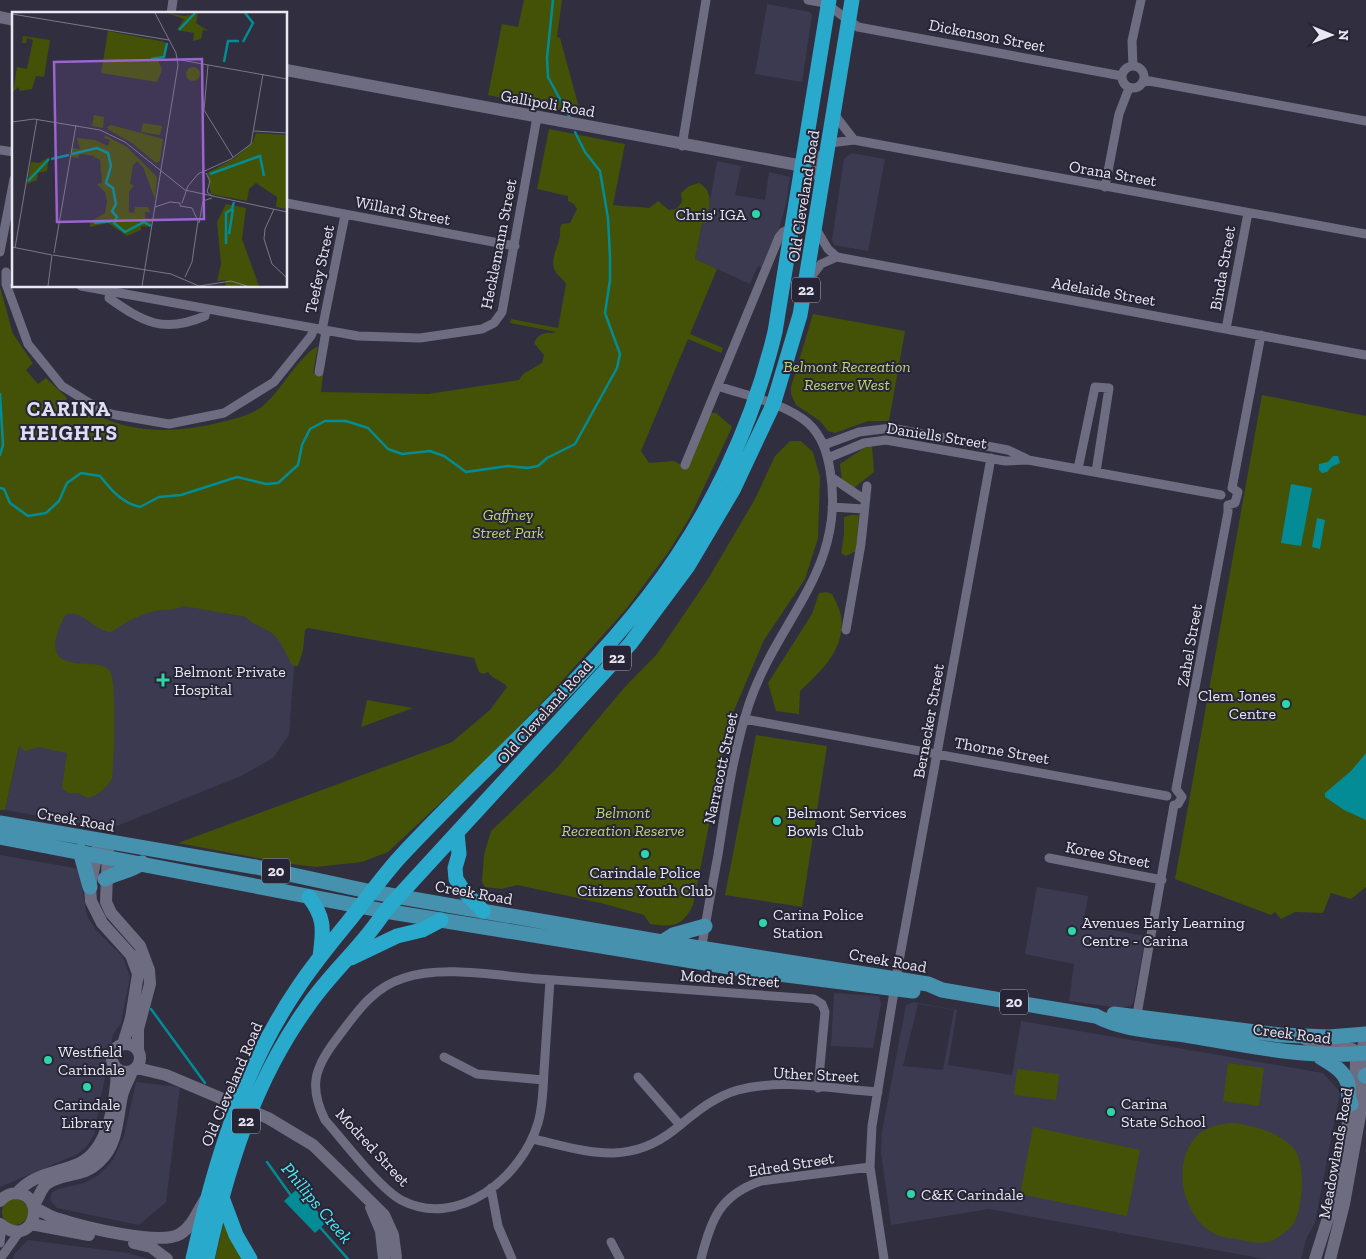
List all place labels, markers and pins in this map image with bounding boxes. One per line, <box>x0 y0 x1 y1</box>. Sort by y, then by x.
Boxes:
place label: Chris' IGA <box>676 205 747 224</box>
marker: Chris' IGA <box>750 208 762 220</box>
place label: Belmont Private Hospital <box>174 662 286 699</box>
marker: Belmont Private Hospital <box>156 673 170 687</box>
place label: Clem Jones Centre <box>1198 686 1276 723</box>
marker: Clem Jones Centre <box>1280 698 1292 710</box>
place label: Belmont Services Bowls Club <box>787 803 907 840</box>
marker: Belmont Services Bowls Club <box>771 815 783 827</box>
marker: Carindale Police Citizens Youth Club <box>639 848 651 860</box>
place label: Carindale Police Citizens Youth Club <box>577 863 713 900</box>
place label: Carina Police Station <box>773 905 863 942</box>
place label: Avenues Early Learning Centre - Carina <box>1082 913 1245 950</box>
marker: Carina Police Station <box>757 917 769 929</box>
marker: Avenues Early Learning Centre - Carina <box>1066 925 1078 937</box>
place label: Westfield Carindale <box>58 1042 125 1079</box>
marker: Westfield Carindale <box>42 1054 54 1066</box>
marker: Carindale Library <box>81 1081 93 1093</box>
place label: Carina State School <box>1121 1094 1206 1131</box>
place label: Carindale Library <box>54 1095 120 1132</box>
marker: Carina State School <box>1105 1106 1117 1118</box>
place label: C&K Carindale <box>921 1185 1023 1204</box>
marker: C&K Carindale <box>905 1188 917 1200</box>

